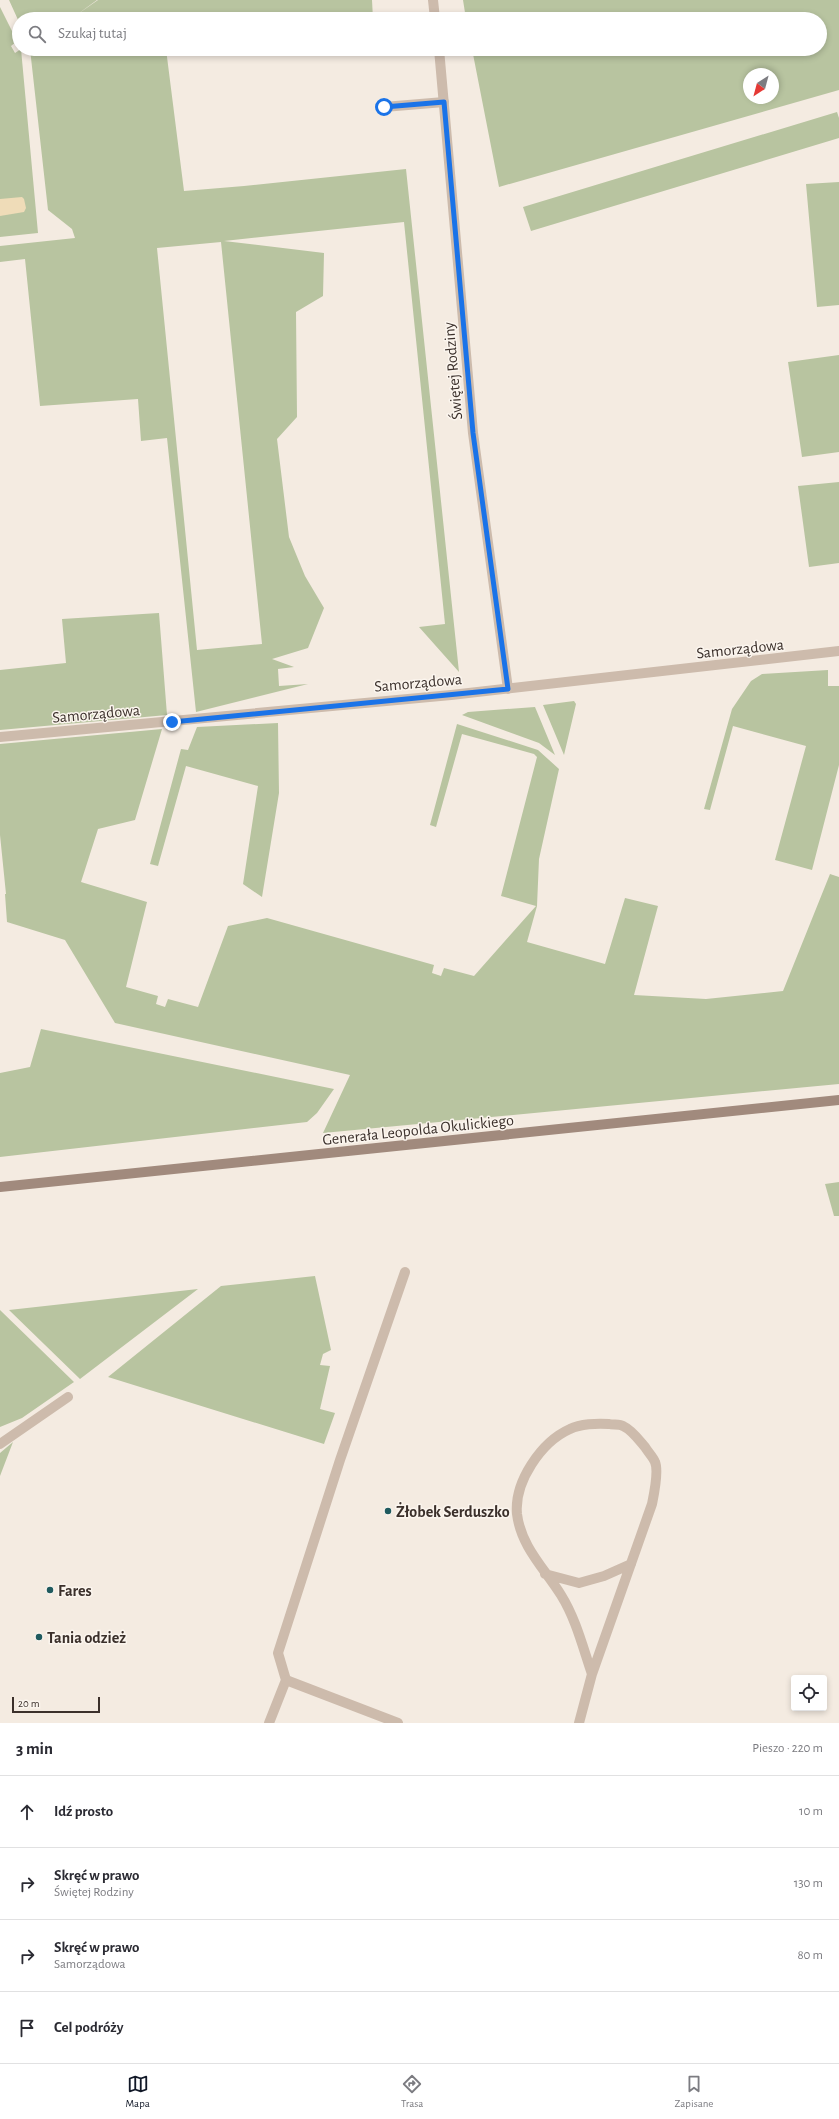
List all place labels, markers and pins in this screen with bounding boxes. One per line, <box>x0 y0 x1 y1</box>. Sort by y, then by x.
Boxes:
place label: Żłobek Serduszko <box>396 1502 510 1520</box>
marker: Żłobek Serduszko <box>383 1506 393 1516</box>
place label: Fares <box>58 1583 92 1599</box>
marker: Fares <box>45 1585 55 1595</box>
place label: Tania odzież <box>47 1630 126 1646</box>
marker: Tania odzież <box>34 1632 44 1642</box>

